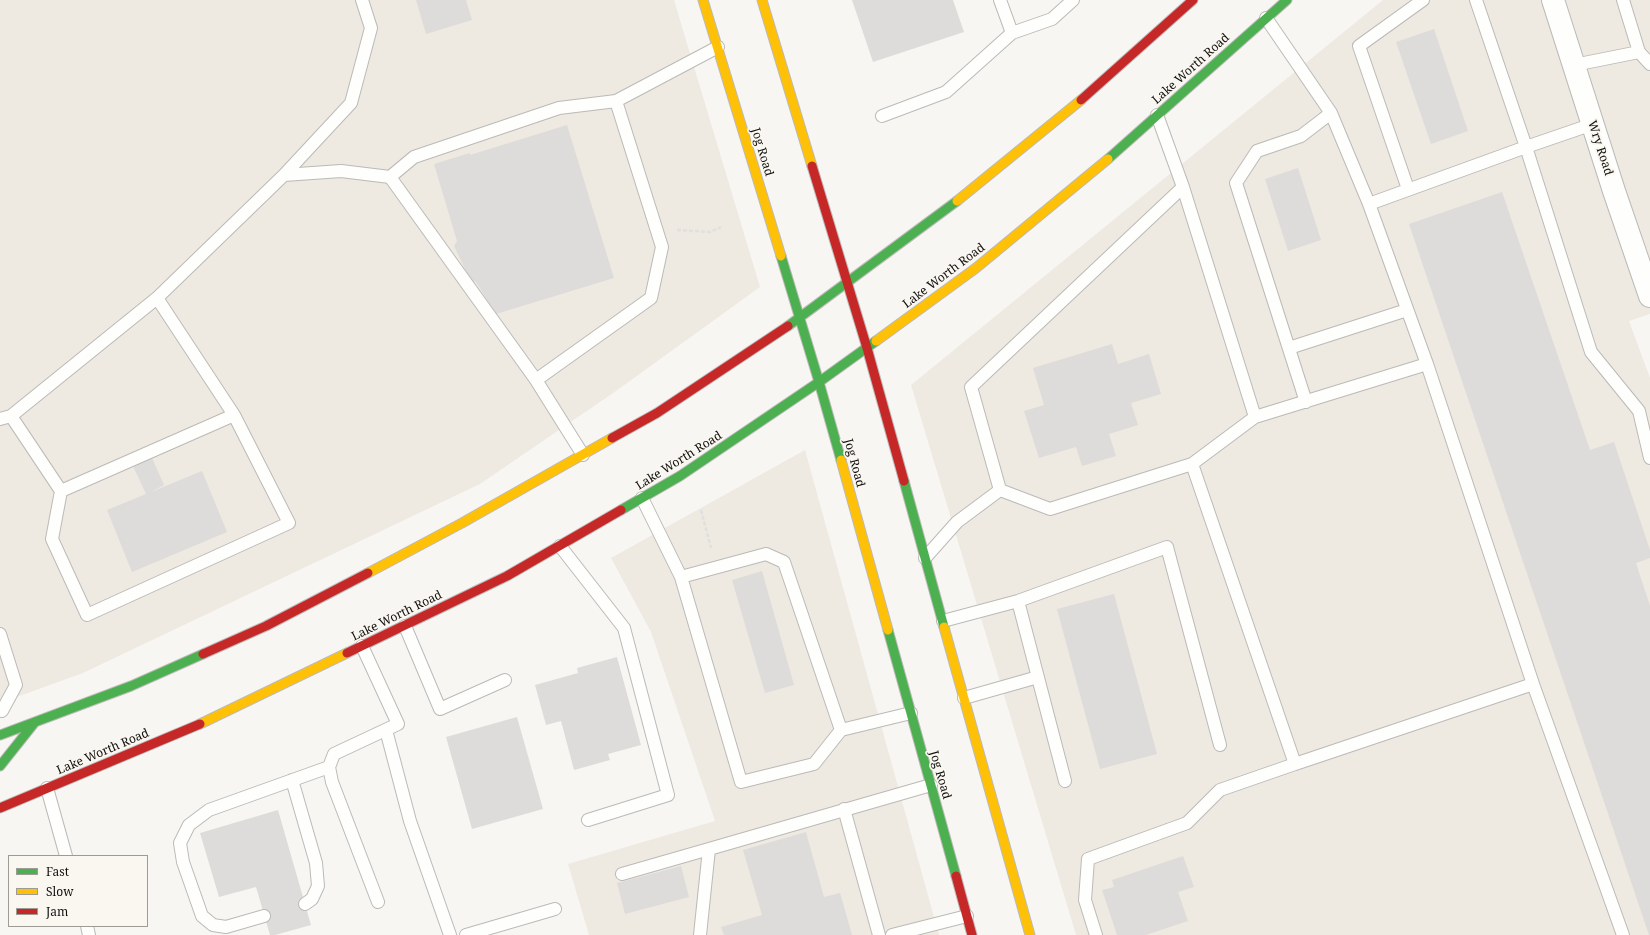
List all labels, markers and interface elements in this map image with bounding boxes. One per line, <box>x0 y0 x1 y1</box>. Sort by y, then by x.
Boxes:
street label: Lake Worth Road <box>1149 31 1233 107</box>
street label: Wry Road <box>1584 119 1616 177</box>
street label: Jog Road <box>748 126 776 178</box>
street label: Lake Worth Road <box>900 241 988 311</box>
street label: Lake Worth Road <box>633 429 725 493</box>
street label: Jog Road <box>841 437 867 489</box>
street label: Lake Worth Road <box>349 588 445 644</box>
street label: Lake Worth Road <box>55 726 151 778</box>
street label: Jog Road <box>926 749 954 801</box>
legend <box>8 855 148 927</box>
text: Fast <box>46 863 69 880</box>
text: Slow <box>46 883 74 900</box>
text: Jam <box>46 903 68 920</box>

